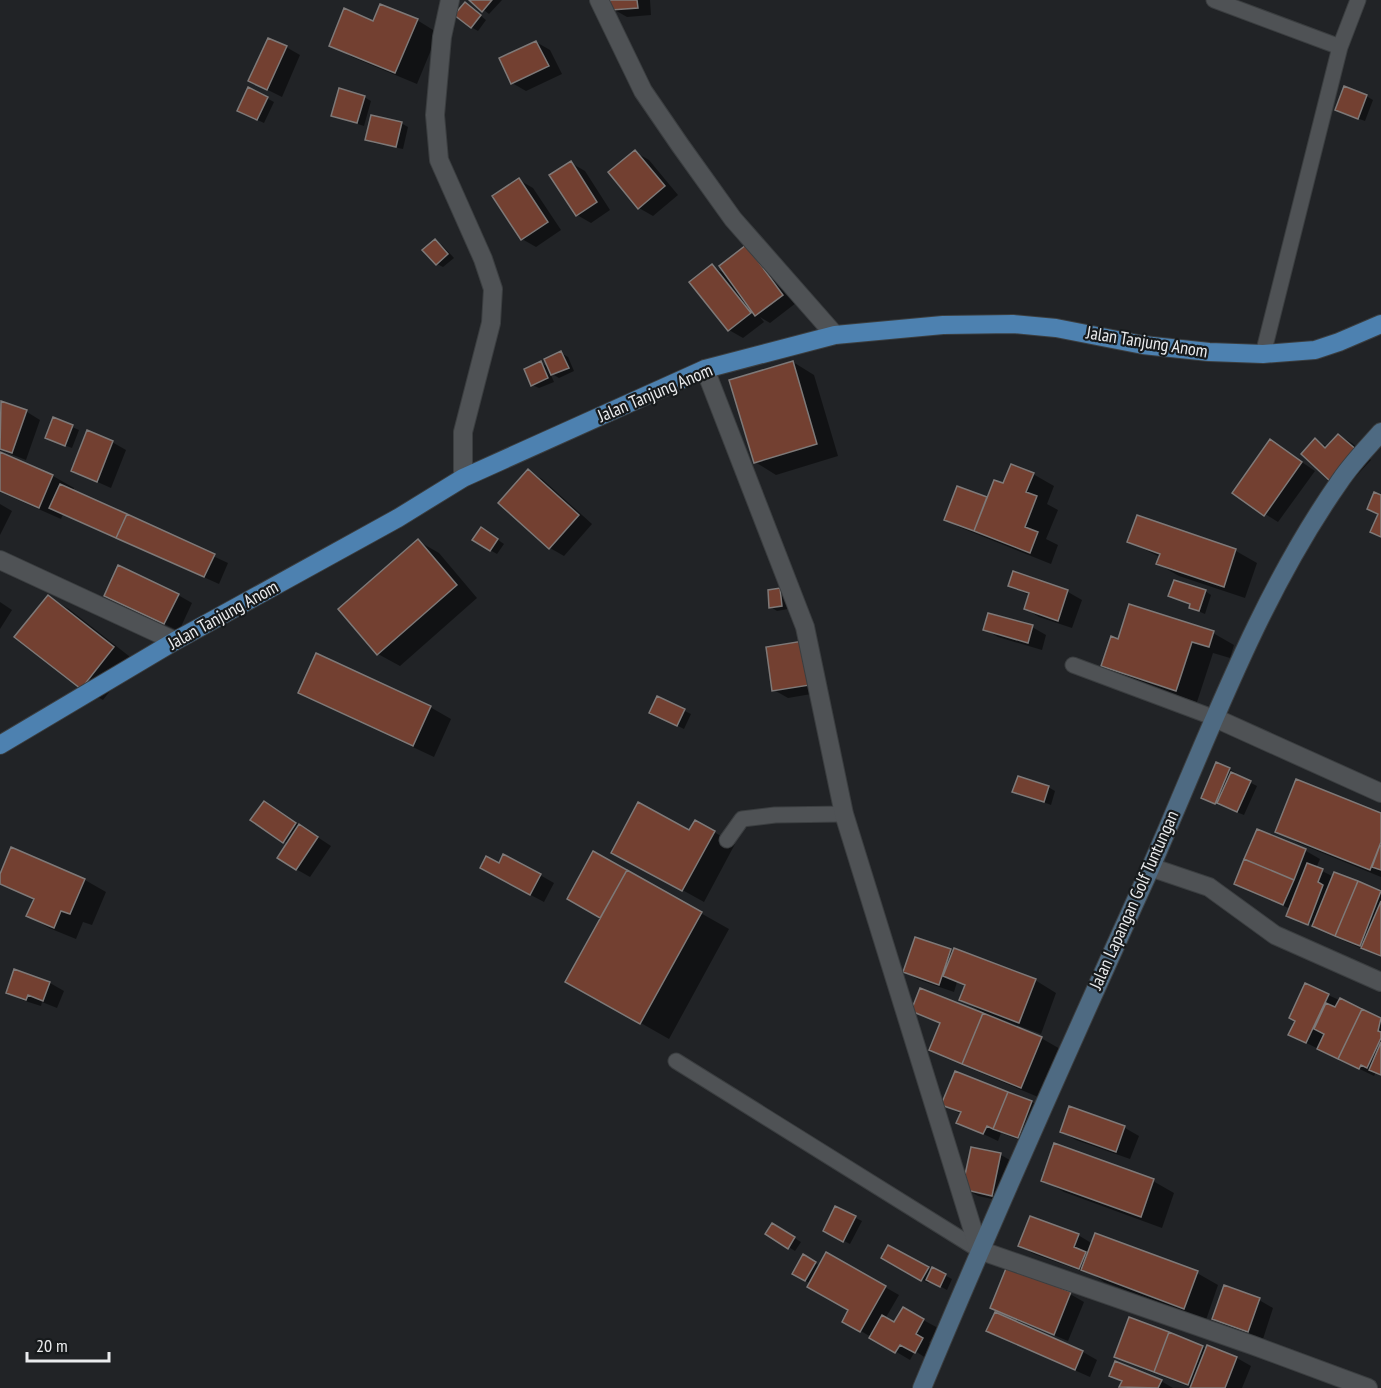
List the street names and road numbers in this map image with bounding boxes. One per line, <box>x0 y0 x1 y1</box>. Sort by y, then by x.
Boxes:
street label: Jalan Tanjung Anom <box>1084 320 1209 362</box>
street label: Jalan Tanjung Anom <box>593 358 716 427</box>
street label: Jalan Tanjung Anom <box>163 575 282 655</box>
street label: Jalan Lapangan Golf Tuntungan <box>1083 807 1183 994</box>

